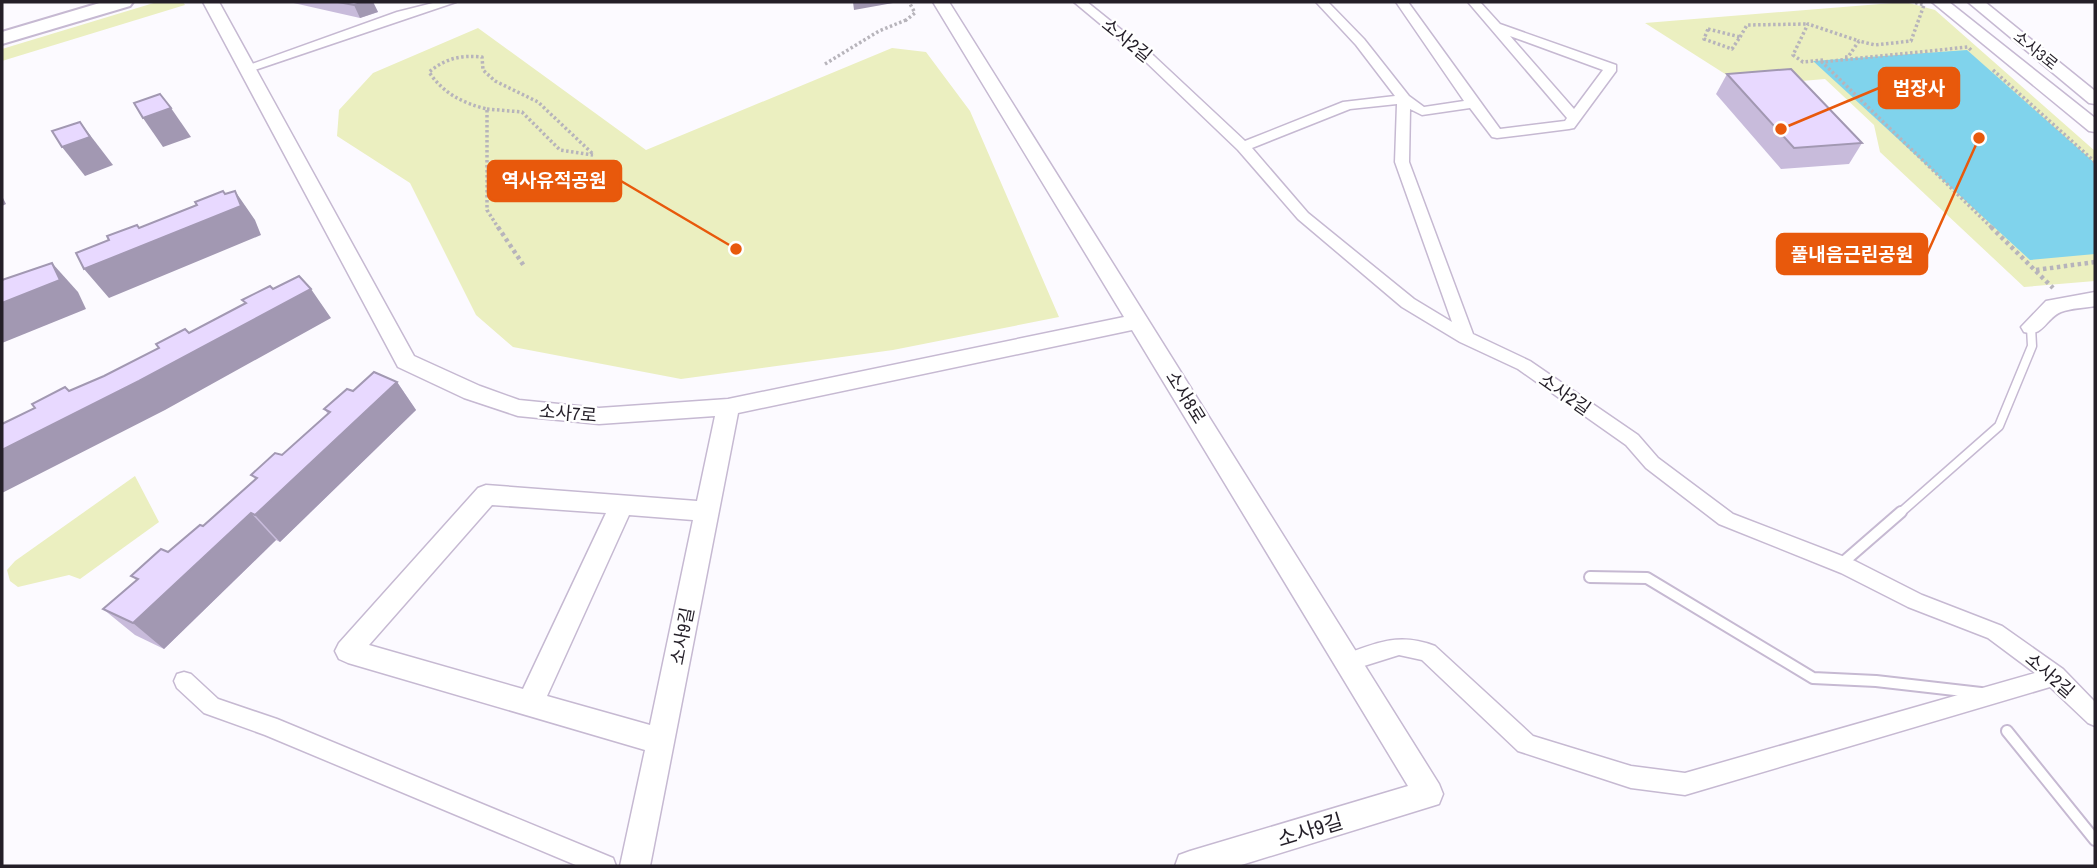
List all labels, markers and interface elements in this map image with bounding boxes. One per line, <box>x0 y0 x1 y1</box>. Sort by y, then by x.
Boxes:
street label: 소사2길 <box>1097 12 1157 68</box>
street label: 소사3로 <box>2009 25 2063 75</box>
callout: 법장사 <box>1879 68 1959 108</box>
text: 법장사 <box>1893 75 1946 101</box>
callout: 역사유적공원 <box>488 161 621 201</box>
text: 역사유적공원 <box>502 167 606 193</box>
callout: 풀내음근린공원 <box>1777 234 1927 274</box>
text: 풀내음근린공원 <box>1791 241 1913 267</box>
street label: 소사8로 <box>1160 366 1212 428</box>
street label: 소사2길 <box>1534 367 1596 421</box>
street label: 소사7로 <box>538 398 598 428</box>
street label: 소사9길 <box>664 605 700 667</box>
street label: 소사2길 <box>2020 647 2080 703</box>
street label: 소사9길 <box>1273 806 1347 854</box>

